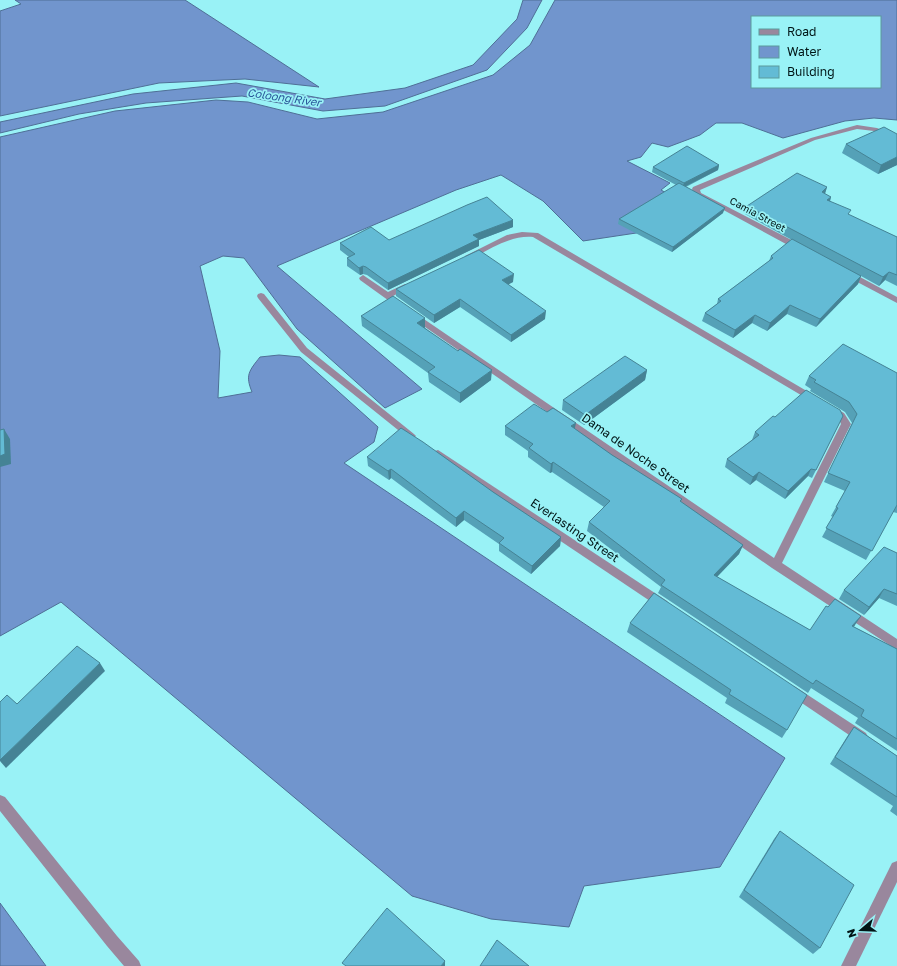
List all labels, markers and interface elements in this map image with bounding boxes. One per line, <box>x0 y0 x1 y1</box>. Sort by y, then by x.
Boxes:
legend <box>751 16 881 88</box>
text: Road <box>787 24 816 39</box>
text: Water <box>787 44 821 59</box>
text: Building <box>787 64 835 79</box>
water label: Coloong River <box>246 85 323 110</box>
street label: Camia Street <box>728 194 788 234</box>
street label: Dama de Noche Street <box>579 410 693 496</box>
street label: Everlasting Street <box>528 495 622 565</box>
north arrow <box>841 910 881 950</box>
text: N <box>844 927 859 939</box>

